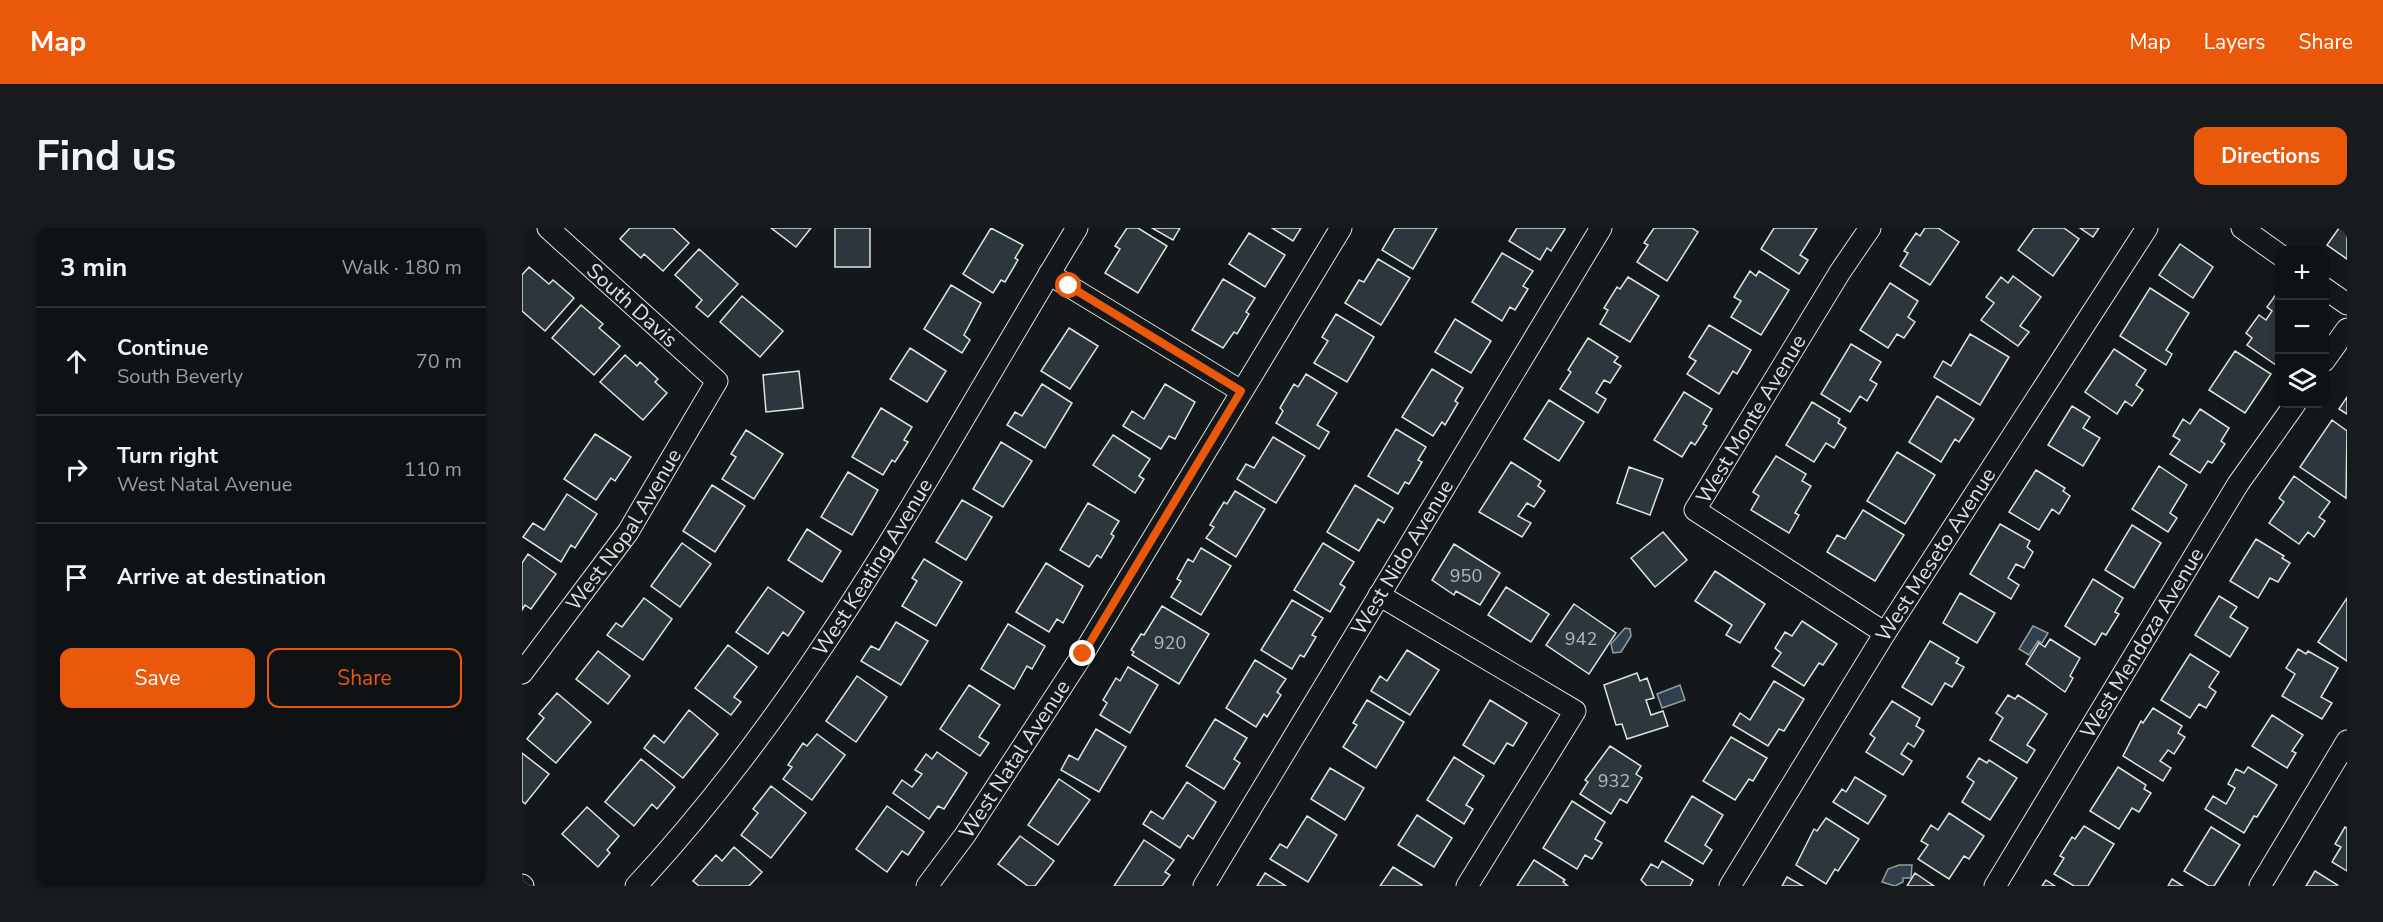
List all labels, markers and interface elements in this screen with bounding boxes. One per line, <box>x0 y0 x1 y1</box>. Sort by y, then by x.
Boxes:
text: Map <box>30 23 86 61</box>
text: Map <box>2129 28 2171 56</box>
text: Layers <box>2204 28 2265 56</box>
text: Share <box>2298 28 2353 56</box>
button: Directions <box>2194 127 2347 185</box>
text: Find us <box>36 128 176 185</box>
map controls <box>2275 246 2329 408</box>
button: + <box>2275 246 2329 300</box>
text: 3 min <box>60 250 127 285</box>
text: Walk · 180 m <box>342 254 462 281</box>
street label: South Davis <box>580 257 684 353</box>
route start <box>1055 272 1081 298</box>
button: − <box>2275 300 2329 354</box>
street label: West Monte Avenue <box>1689 329 1813 509</box>
text: Continue <box>117 333 208 363</box>
icon: ahead <box>60 345 93 378</box>
text: 70 m <box>416 348 462 375</box>
button: layers <box>2275 354 2329 408</box>
text: South Beverly <box>117 363 243 390</box>
text: Turn right <box>117 441 218 471</box>
street label: West Nopal Avenue <box>560 444 688 617</box>
icon: right <box>60 453 93 486</box>
text: 110 m <box>404 456 462 483</box>
street label: West Meseto Avenue <box>1869 462 2002 647</box>
text: West Natal Avenue <box>117 471 292 498</box>
street label: West Keating Avenue <box>806 473 939 661</box>
street label: West Nido Avenue <box>1345 474 1460 640</box>
street label: West Mendoza Avenue <box>2073 542 2210 744</box>
icon: arrive <box>60 561 93 594</box>
text: Arrive at destination <box>117 562 326 592</box>
house number: 950 <box>1450 564 1482 588</box>
house number: 942 <box>1565 627 1597 651</box>
house number: 920 <box>1154 631 1186 655</box>
route end <box>1069 640 1095 666</box>
button: Save <box>60 648 255 708</box>
button: Share <box>267 648 462 708</box>
street label: West Natal Avenue <box>952 674 1076 844</box>
house number: 932 <box>1598 769 1630 793</box>

